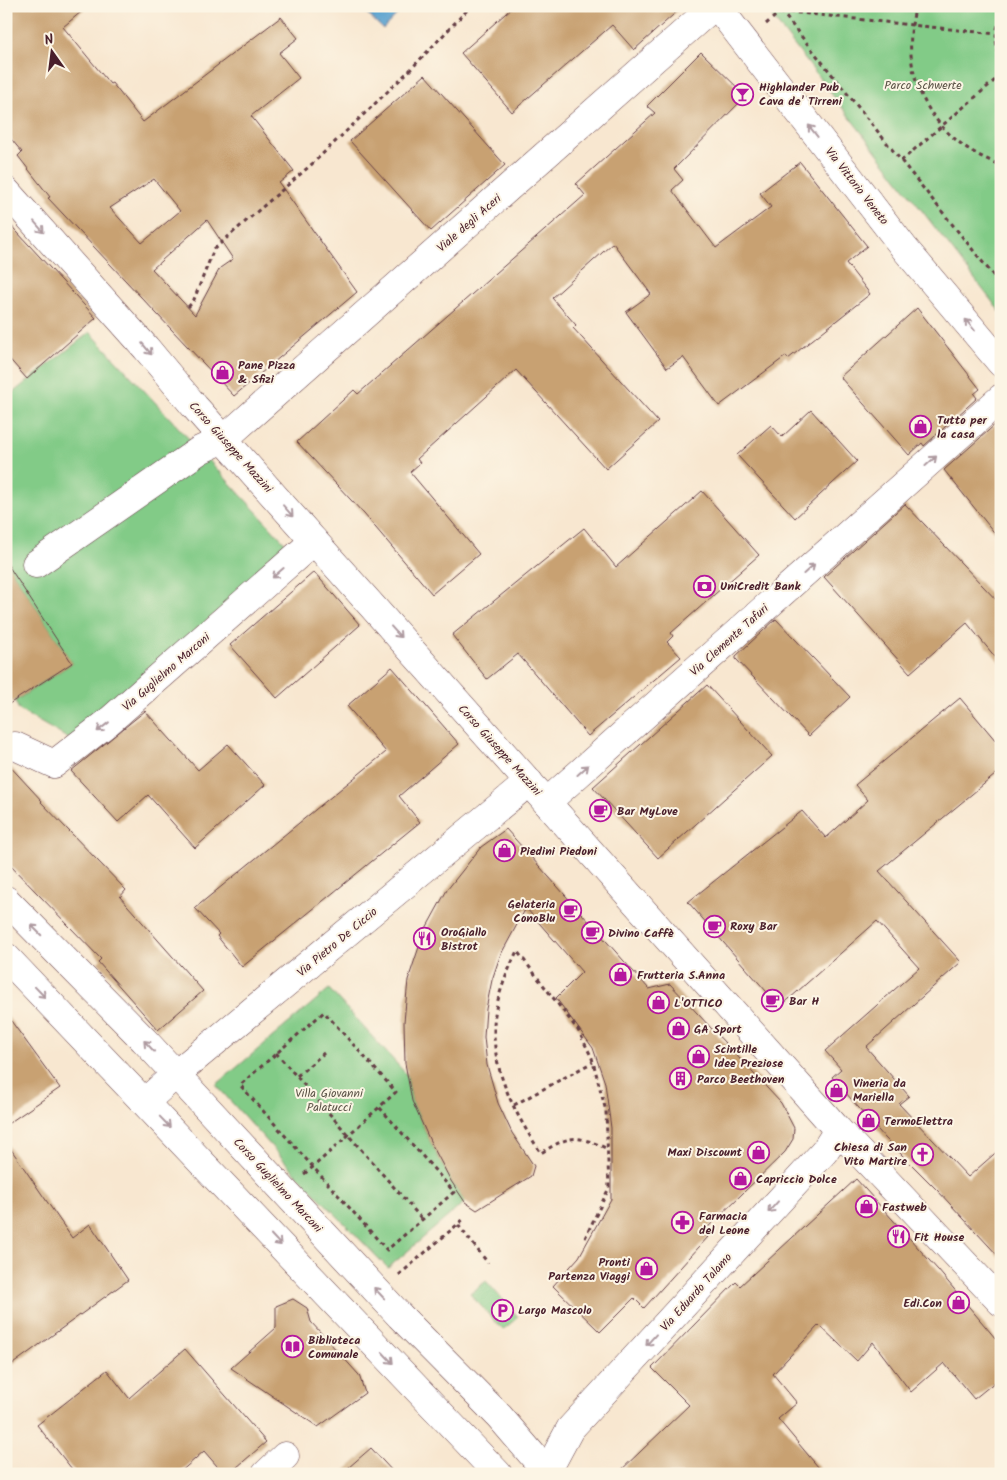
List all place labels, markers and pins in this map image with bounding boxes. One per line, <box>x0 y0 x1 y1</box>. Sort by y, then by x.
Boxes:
place label: Highlander Pub Cava de' Tirreni <box>759 78 843 111</box>
bar icon: Highlander Pub Cava de' Tirreni <box>731 82 755 106</box>
place label: Pane Pizza & Sfizi <box>238 356 295 389</box>
shop icon: Pane Pizza & Sfizi <box>210 360 234 384</box>
place label: Tutto per la casa <box>937 411 988 444</box>
shop icon: Tutto per la casa <box>909 415 933 439</box>
bank icon: UniCredit Bank <box>692 574 716 598</box>
place label: UniCredit Bank <box>720 577 801 596</box>
cafe icon: Bar MyLove <box>589 799 613 823</box>
place label: Bar MyLove <box>617 802 678 821</box>
shop icon: Piedini Piedoni <box>492 839 516 863</box>
place label: Piedini Piedoni <box>520 842 598 861</box>
place label: Gelateria ConoBlu <box>508 895 555 928</box>
cafe icon: Gelateria ConoBlu <box>559 899 583 923</box>
cafe icon: Roxy Bar <box>702 914 726 938</box>
place label: Roxy Bar <box>730 917 778 936</box>
cafe icon: Divino Caffè <box>580 921 604 945</box>
place label: OroGiallo Bistrot <box>441 923 487 956</box>
place label: Divino Caffè <box>608 924 674 943</box>
restaurant icon: OroGiallo Bistrot <box>413 927 437 951</box>
shop icon: Frutteria S.Anna <box>609 963 633 987</box>
place label: Frutteria S.Anna <box>637 966 725 985</box>
cafe icon: Bar H <box>761 989 785 1013</box>
shop icon: L'OTTICO <box>646 991 670 1015</box>
place label: Bar H <box>789 992 820 1011</box>
place label: L'OTTICO <box>674 994 723 1013</box>
shop icon: GA Sport <box>666 1017 690 1041</box>
place label: GA Sport <box>694 1020 742 1039</box>
place label: Scintille Idee Preziose <box>714 1040 783 1073</box>
shop icon: Scintille Idee Preziose <box>686 1044 710 1068</box>
building icon: Parco Beethoven <box>669 1067 693 1091</box>
place label: Parco Beethoven <box>697 1070 785 1089</box>
place label: Vineria da Mariella <box>853 1074 906 1107</box>
shop icon: Vineria da Mariella <box>825 1078 849 1102</box>
shop icon: TermoElettra <box>856 1109 880 1133</box>
place label: TermoElettra <box>884 1112 953 1131</box>
place label: Chiesa di San Vito Martire <box>834 1138 907 1171</box>
shop icon: Maxi Discount <box>746 1140 770 1164</box>
church icon: Chiesa di San Vito Martire <box>911 1142 935 1166</box>
place label: Maxi Discount <box>667 1143 743 1162</box>
shop icon: Capriccio Dolce <box>728 1167 752 1191</box>
place label: Capriccio Dolce <box>756 1170 837 1189</box>
shop icon: Fastweb <box>854 1195 878 1219</box>
place label: Fastweb <box>882 1198 927 1217</box>
place label: Farmacia del Leone <box>699 1207 750 1240</box>
pharmacy icon: Farmacia del Leone <box>671 1211 695 1235</box>
restaurant icon: Fit House <box>886 1225 910 1249</box>
place label: Fit House <box>914 1228 964 1247</box>
place label: Pronti Partenza Viaggi <box>548 1253 631 1286</box>
shop icon: Pronti Partenza Viaggi <box>634 1257 658 1281</box>
shop icon: Edi.Con <box>946 1291 970 1315</box>
place label: Edi.Con <box>903 1294 942 1313</box>
parking icon: Largo Mascolo <box>490 1298 514 1322</box>
place label: Largo Mascolo <box>518 1301 592 1320</box>
place label: Biblioteca Comunale <box>308 1331 360 1364</box>
library icon: Biblioteca Comunale <box>280 1335 304 1359</box>

